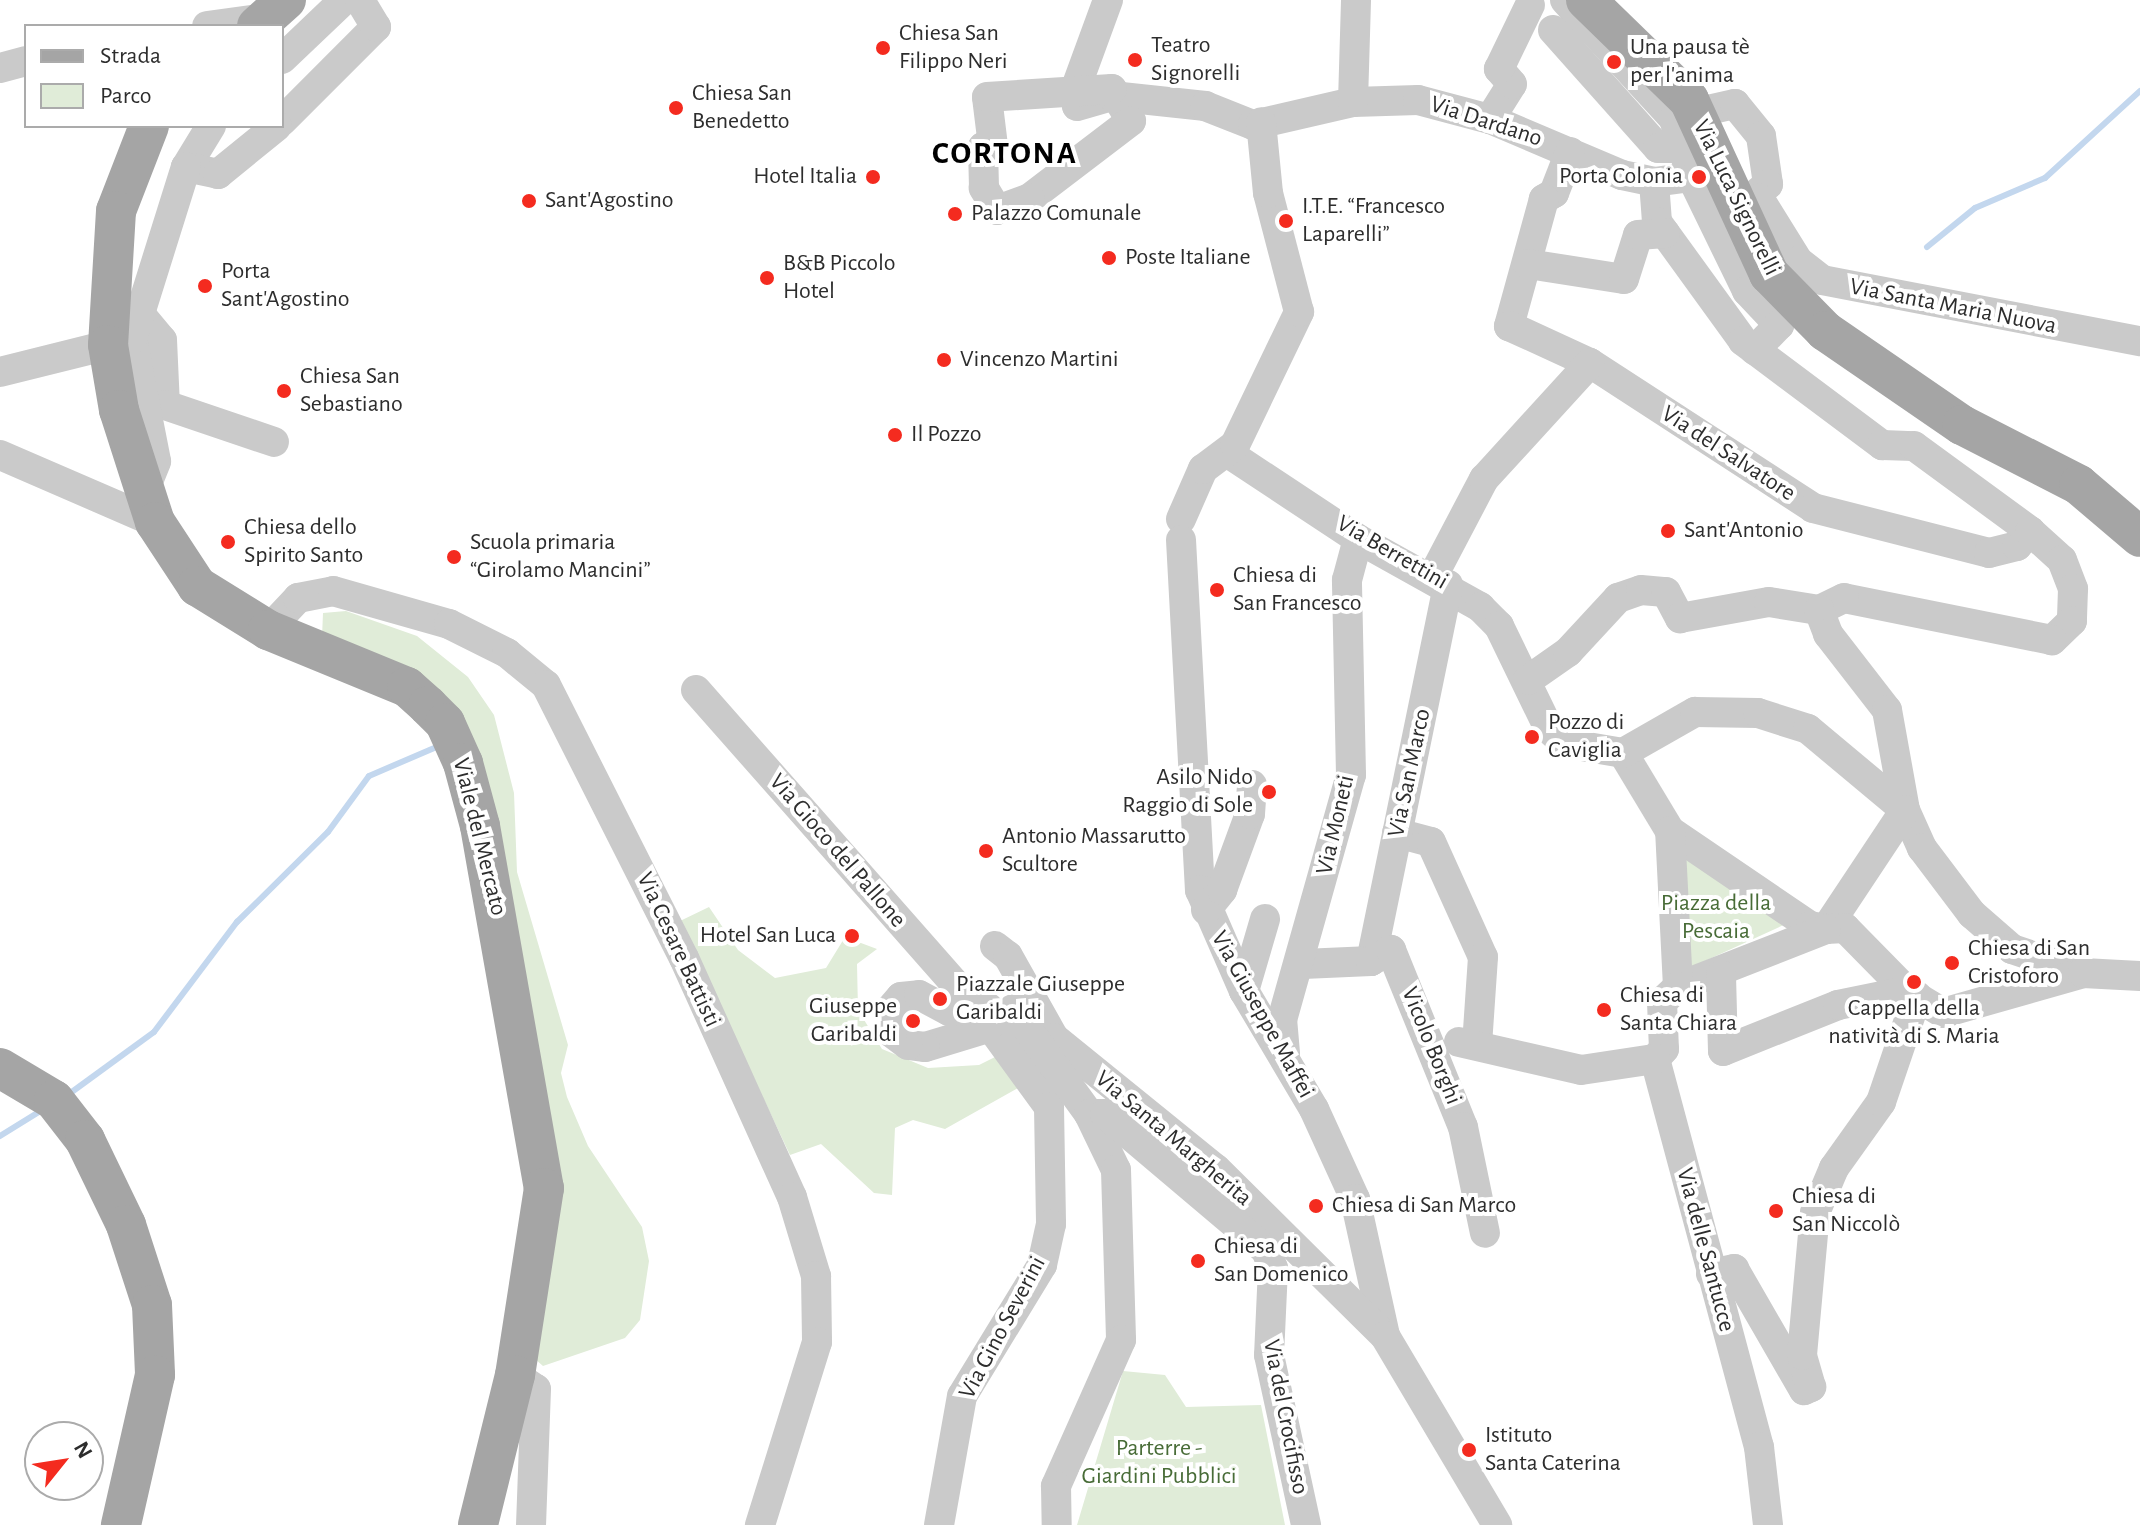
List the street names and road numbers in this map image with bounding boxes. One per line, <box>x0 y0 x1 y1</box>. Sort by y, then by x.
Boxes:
street label: Via Dardano <box>1426 90 1546 154</box>
street label: Via Luca Signorelli <box>1686 115 1786 281</box>
street label: Via Santa Maria Nuova <box>1847 273 2059 341</box>
street label: Via del Salvatore <box>1656 400 1800 508</box>
street label: Via Berrettini <box>1331 510 1453 596</box>
street label: Via San Marco <box>1382 706 1438 840</box>
street label: Viale del Mercato <box>446 755 512 919</box>
street label: Via Gioco del Pallone <box>762 768 912 934</box>
street label: Via Moneti <box>1311 772 1361 878</box>
street label: Via Cesare Battisti <box>630 868 726 1032</box>
street label: Via Giuseppe Maffei <box>1204 926 1320 1104</box>
street label: Vicolo Borghi <box>1394 983 1468 1109</box>
street label: Via Santa Margherita <box>1089 1065 1257 1213</box>
street label: Via delle Santucce <box>1669 1165 1741 1335</box>
street label: Via Gino Severini <box>953 1252 1053 1404</box>
street label: Via del Crocifisso <box>1256 1337 1314 1497</box>

